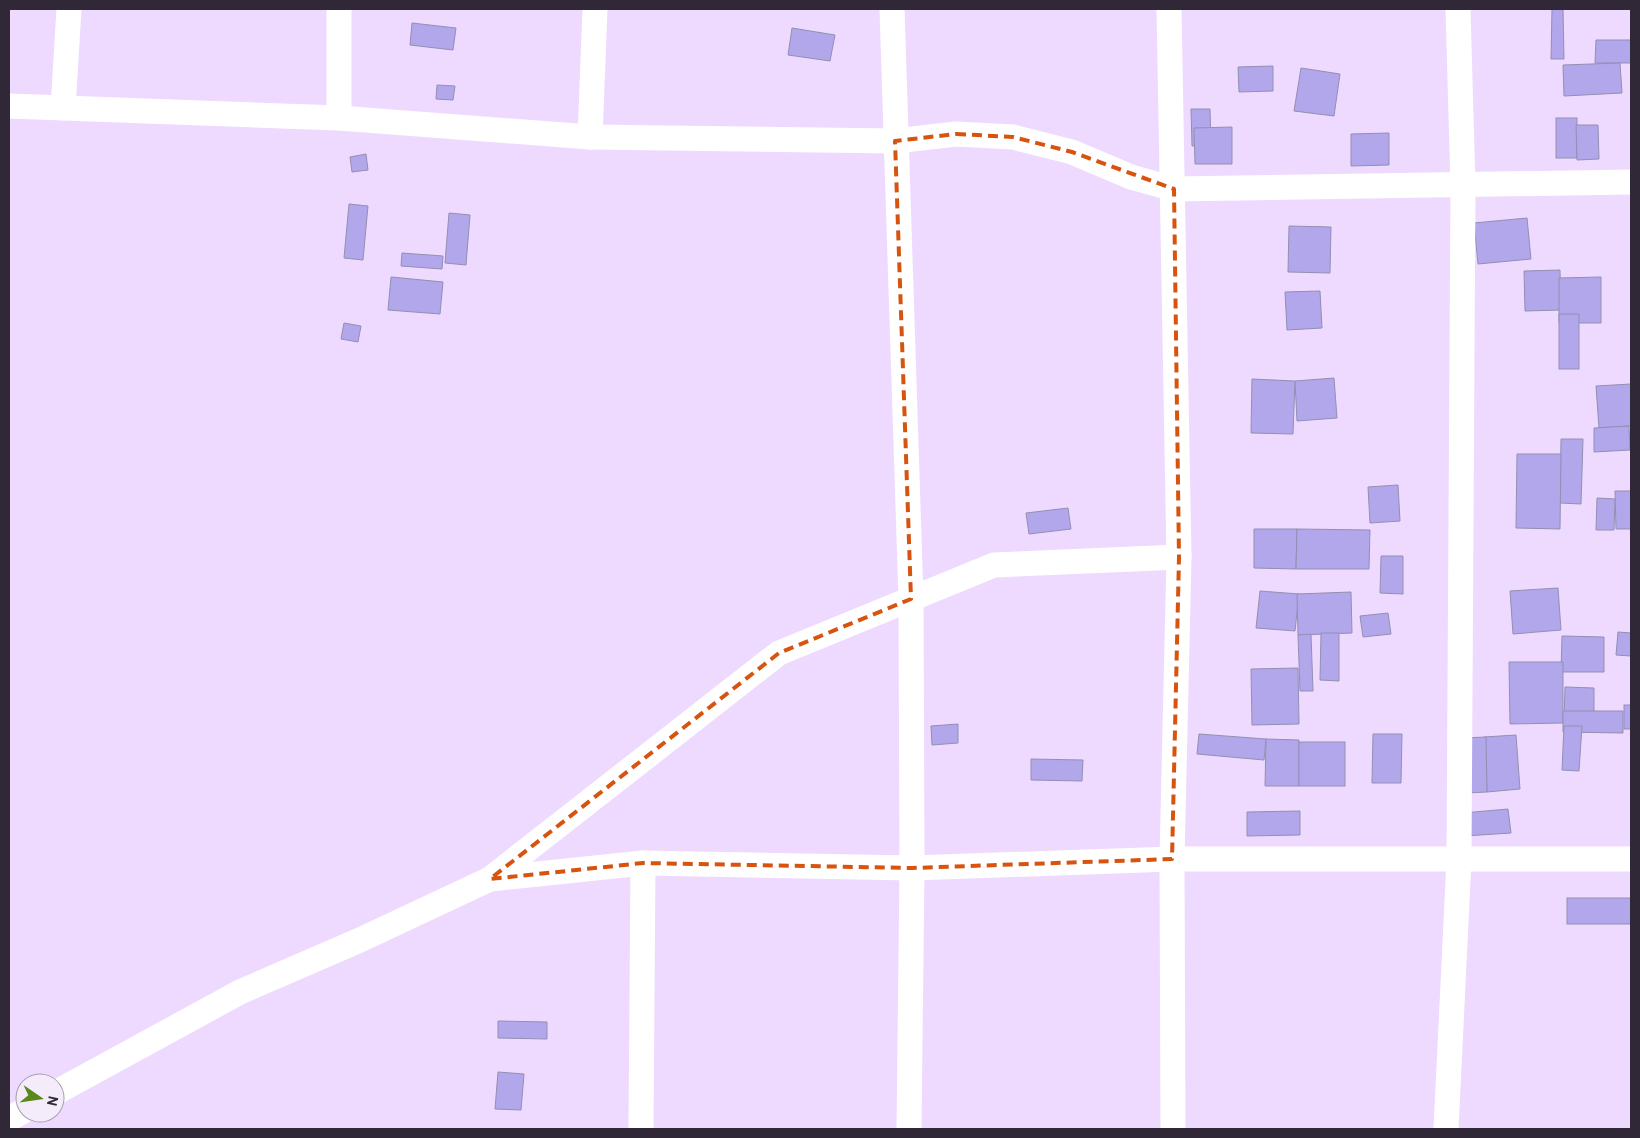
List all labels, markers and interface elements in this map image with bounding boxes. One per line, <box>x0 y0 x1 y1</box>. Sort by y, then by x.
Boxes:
north arrow <box>15 1073 65 1123</box>
text: N <box>42 1094 61 1107</box>

